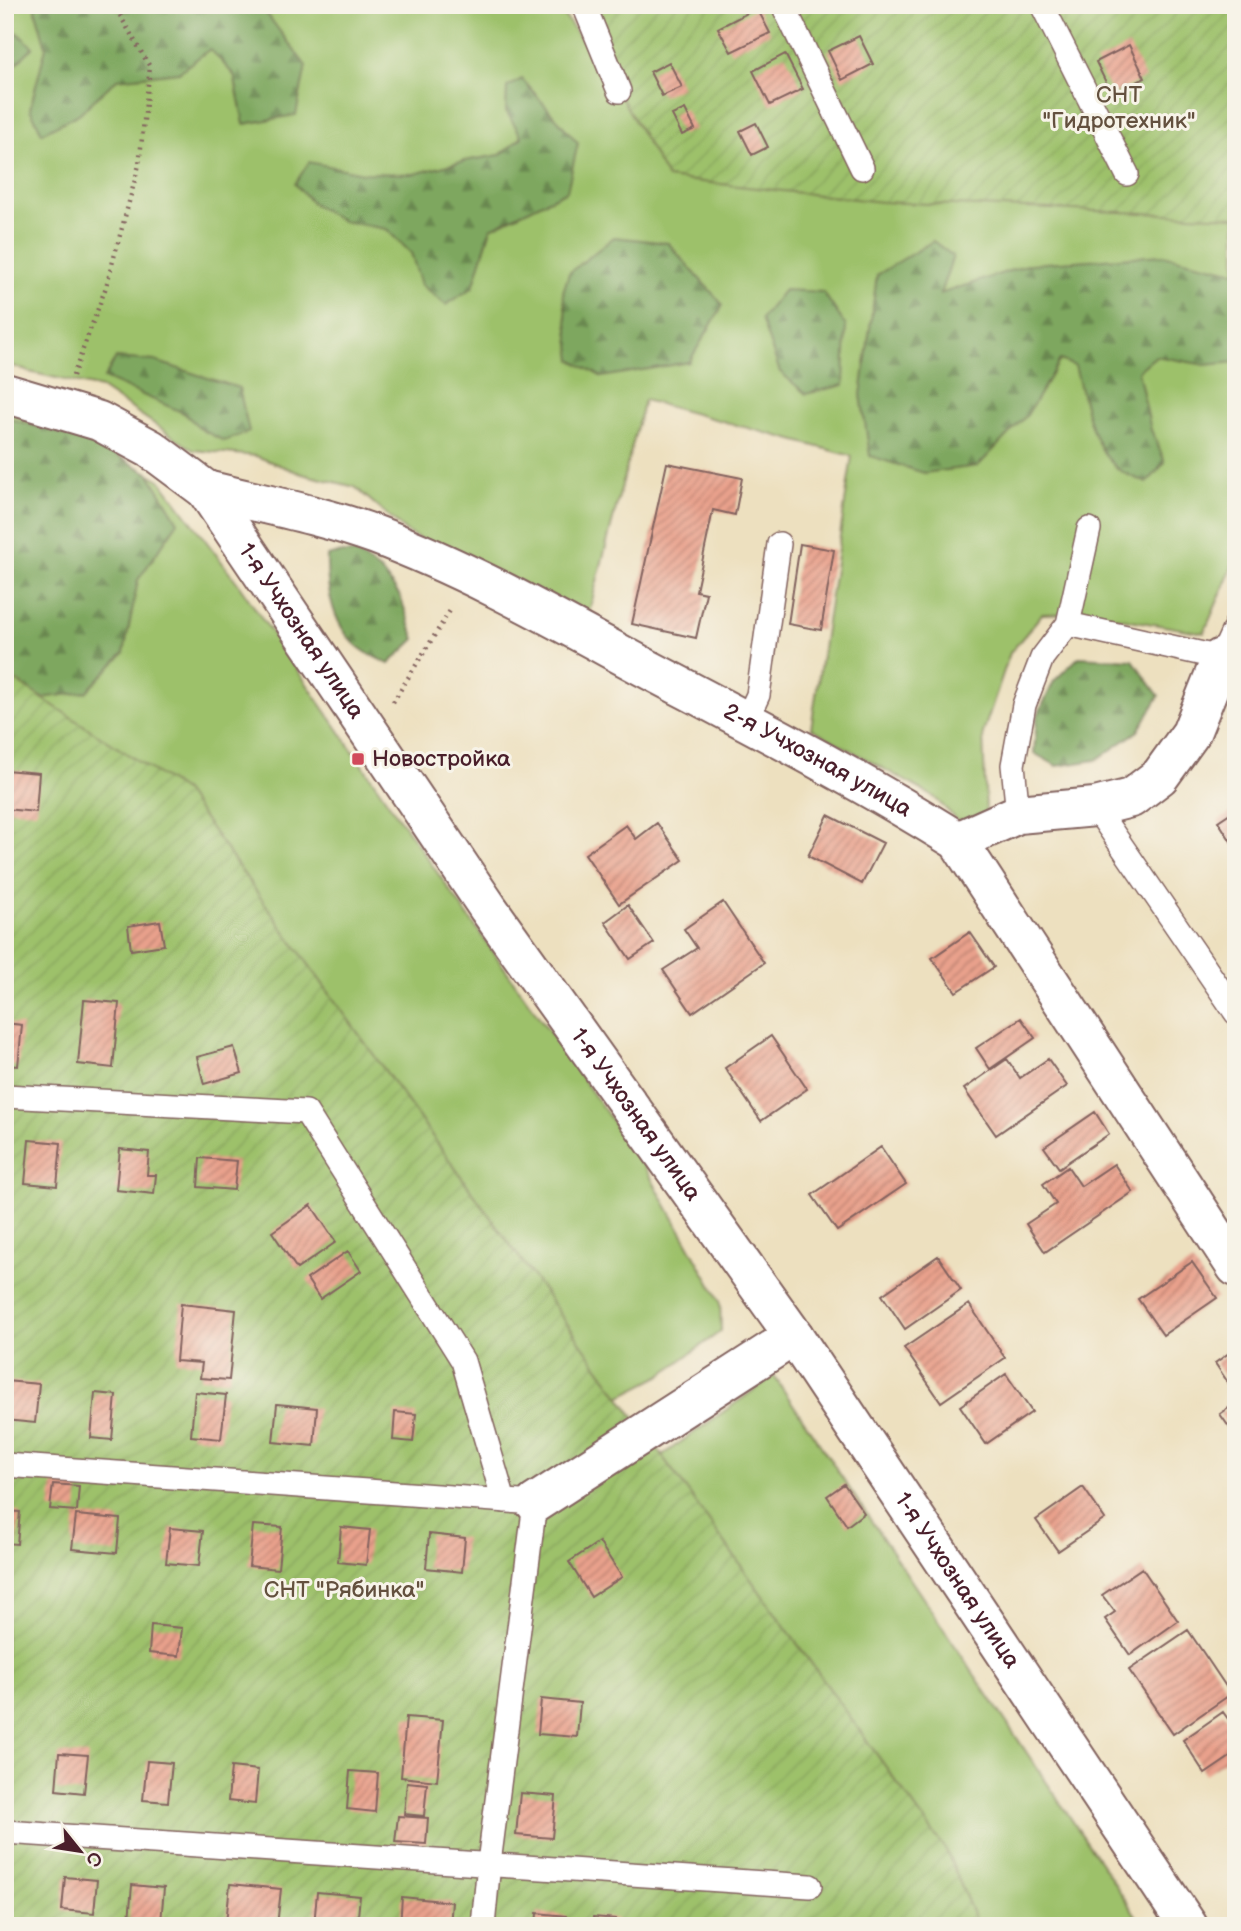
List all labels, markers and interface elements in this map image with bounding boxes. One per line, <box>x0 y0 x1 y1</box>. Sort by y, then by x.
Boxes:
park label: СНТ "Гидротехник" <box>1042 81 1196 135</box>
street label: 1-я Учхозная улица <box>232 538 371 725</box>
street label: 2-я Учхозная улица <box>719 697 917 824</box>
place label: Новостройка <box>372 745 511 773</box>
marker: Новостройка <box>350 751 366 767</box>
street label: 1-я Учхозная улица <box>565 1023 707 1207</box>
street label: 1-я Учхозная улица <box>888 1487 1026 1674</box>
park label: СНТ "Рябинка" <box>264 1576 424 1604</box>
north arrow <box>46 1815 116 1885</box>
text: С <box>80 1847 107 1870</box>

